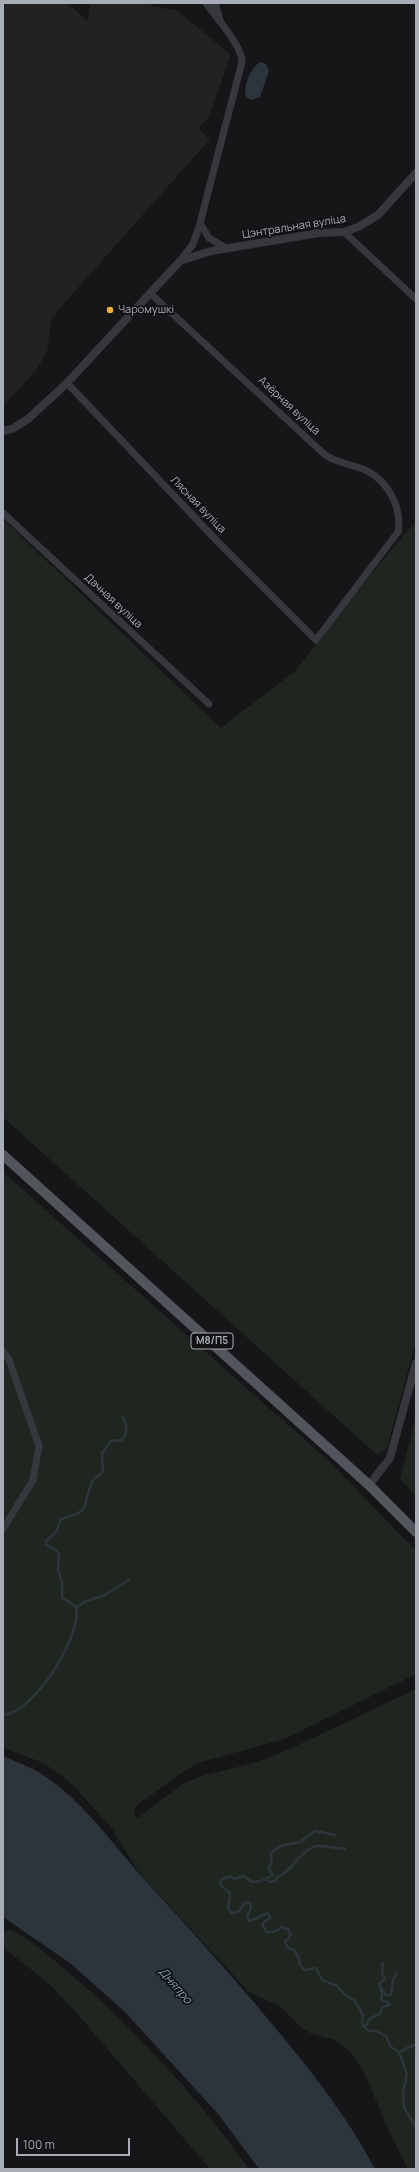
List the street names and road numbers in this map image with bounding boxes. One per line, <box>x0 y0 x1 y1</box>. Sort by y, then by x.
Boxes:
street label: Цэнтральная вуліца <box>241 212 347 242</box>
street label: Азёрная вуліца <box>255 374 323 438</box>
street label: Лясная вуліца <box>168 474 228 536</box>
street label: Дачная вуліца <box>81 571 145 631</box>
road number: М8/П5 <box>191 1333 233 1349</box>

